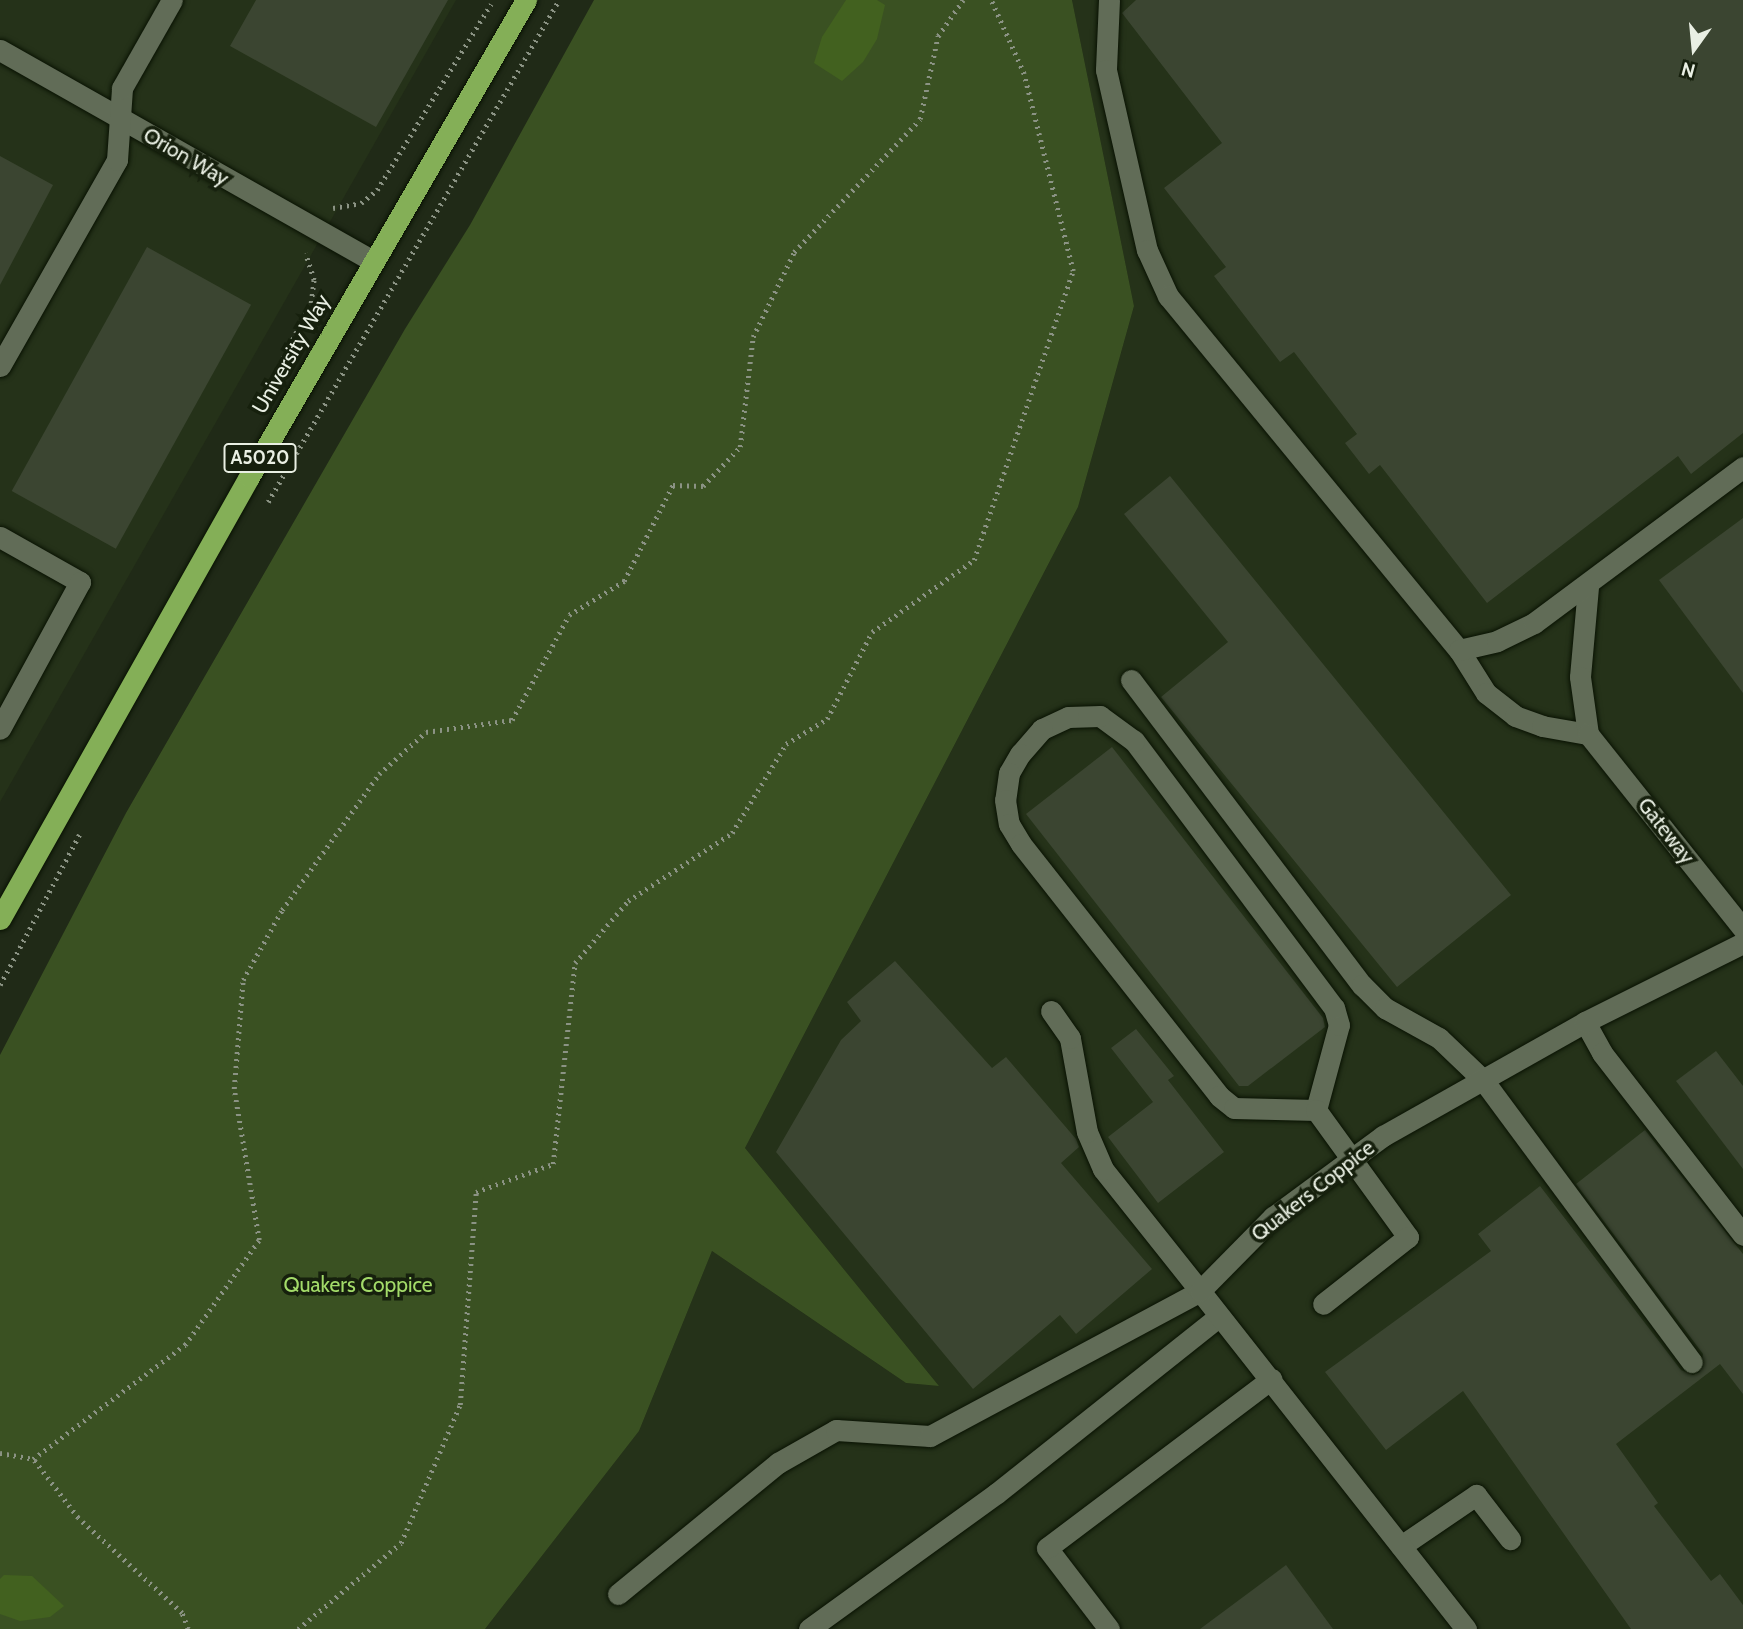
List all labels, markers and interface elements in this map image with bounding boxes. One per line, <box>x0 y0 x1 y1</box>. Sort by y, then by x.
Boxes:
north arrow <box>1659 14 1729 84</box>
text: N <box>1679 57 1698 83</box>
street label: Orion Way <box>139 122 233 192</box>
street label: University Way <box>247 290 335 418</box>
road number: A5020 <box>223 442 297 474</box>
street label: Gateway <box>1632 793 1700 869</box>
street label: Quakers Coppice <box>1247 1135 1379 1247</box>
park label: Quakers Coppice <box>283 1272 433 1298</box>

